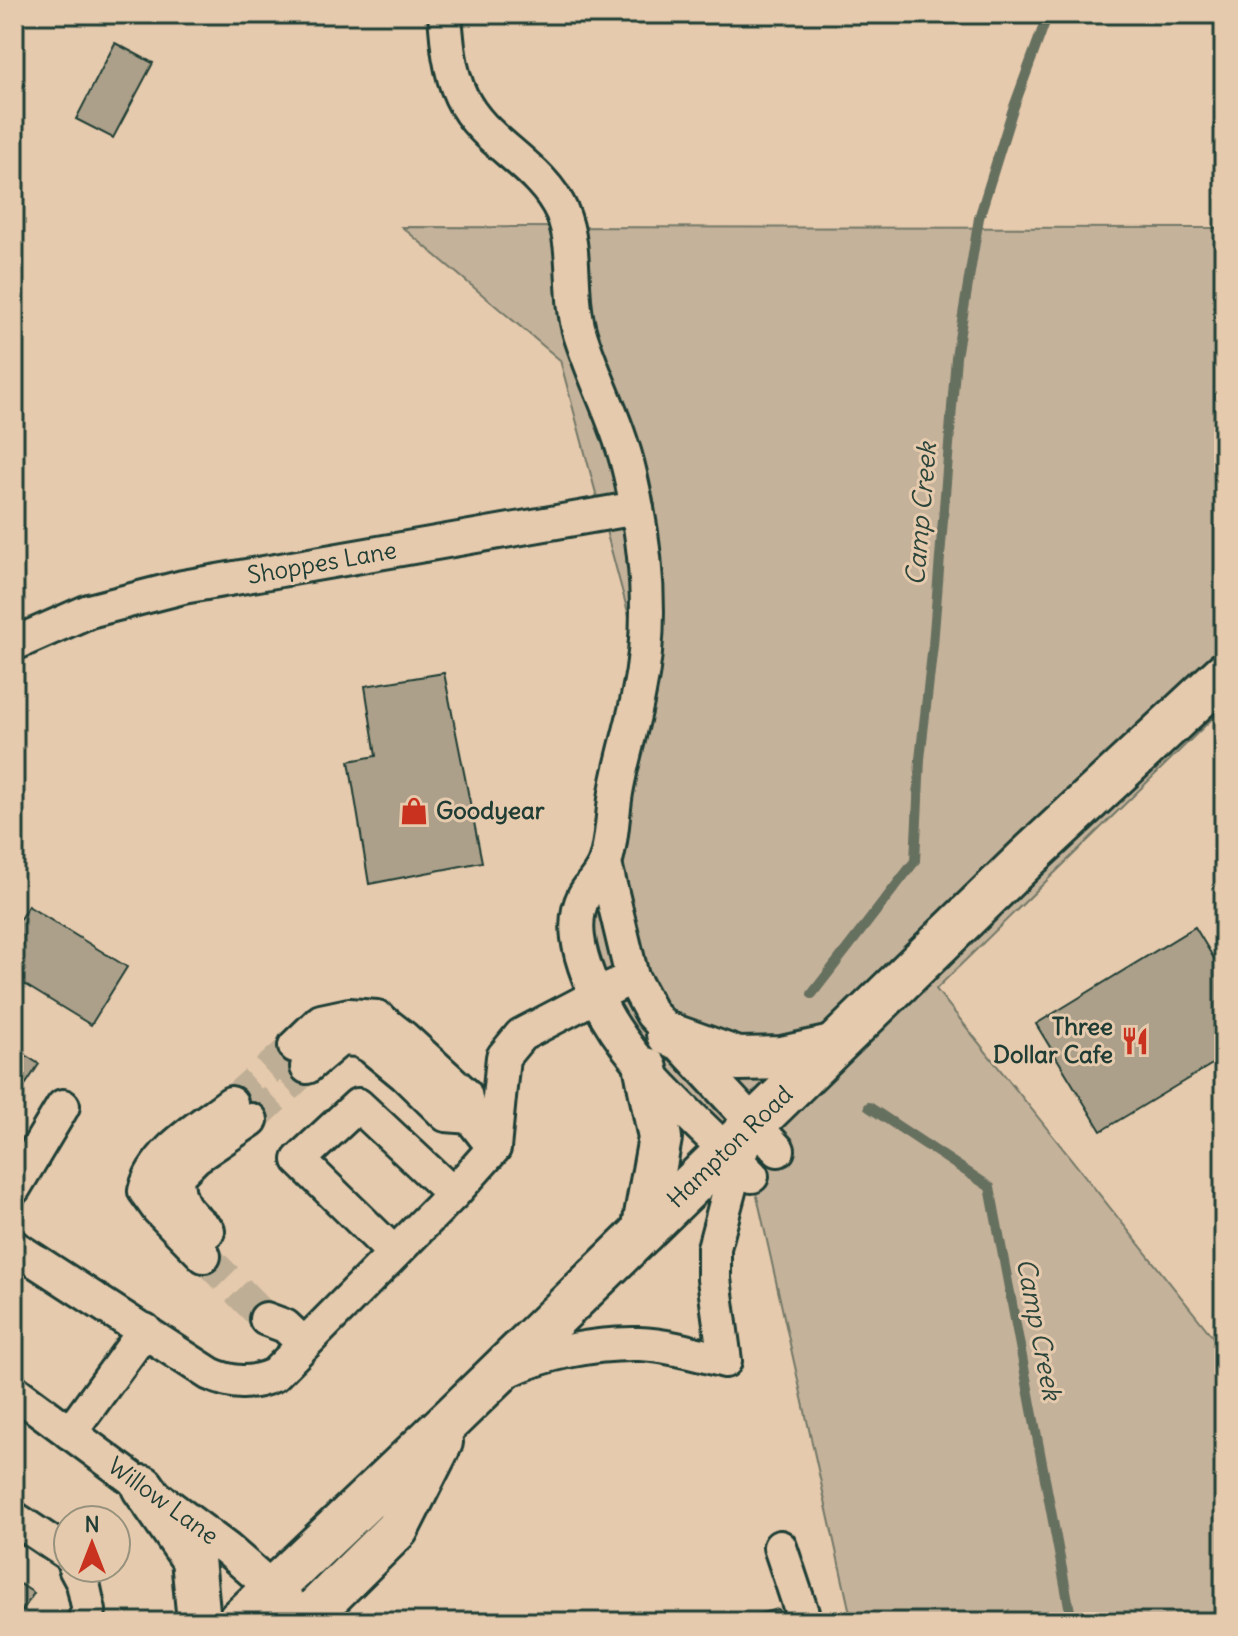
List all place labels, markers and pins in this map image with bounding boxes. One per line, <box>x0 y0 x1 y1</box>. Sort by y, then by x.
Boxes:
place label: Goodyear <box>436 795 545 825</box>
shop icon: Goodyear <box>399 796 429 826</box>
place label: Three Dollar Cafe <box>993 1011 1113 1069</box>
restaurant icon: Three Dollar Cafe <box>1120 1026 1150 1056</box>

